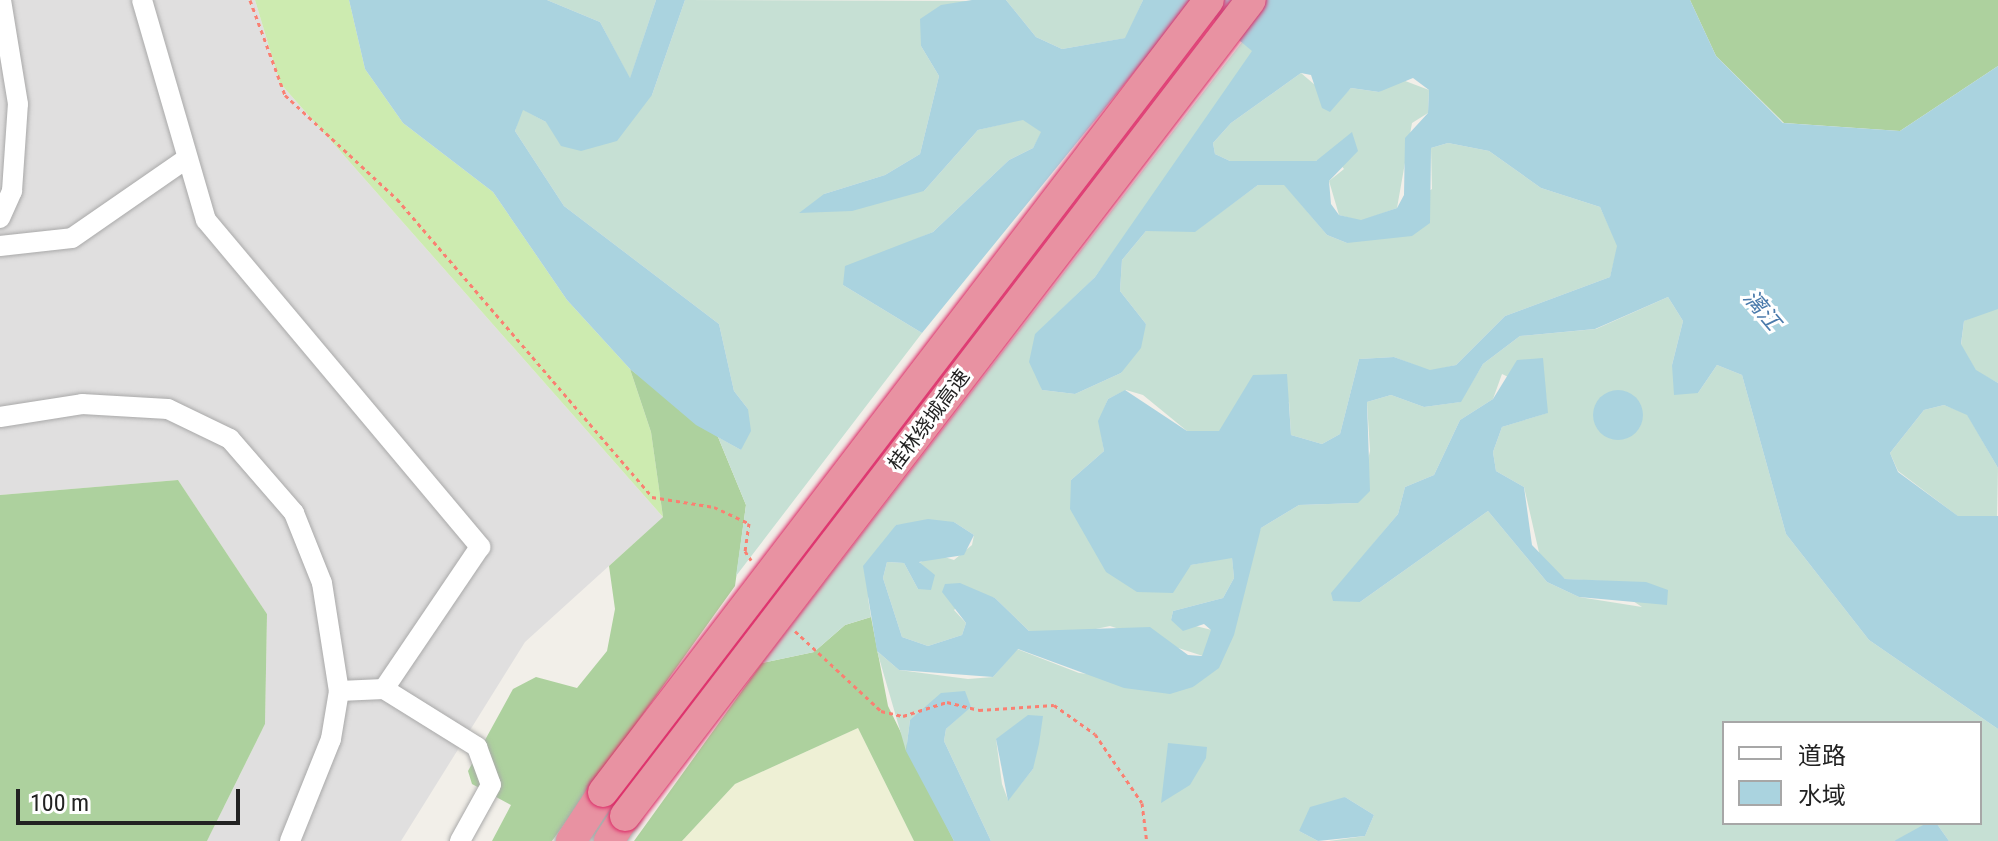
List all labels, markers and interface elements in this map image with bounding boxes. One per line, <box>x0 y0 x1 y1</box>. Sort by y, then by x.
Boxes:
water label: 漓江 <box>1738 285 1786 335</box>
street label: 桂林绕城高速 <box>883 365 975 475</box>
legend <box>1722 721 1982 825</box>
text: 道路 <box>1798 742 1846 770</box>
scale bar <box>20 773 244 823</box>
text: 水域 <box>1798 782 1846 810</box>
text: 100 m <box>30 789 89 817</box>

